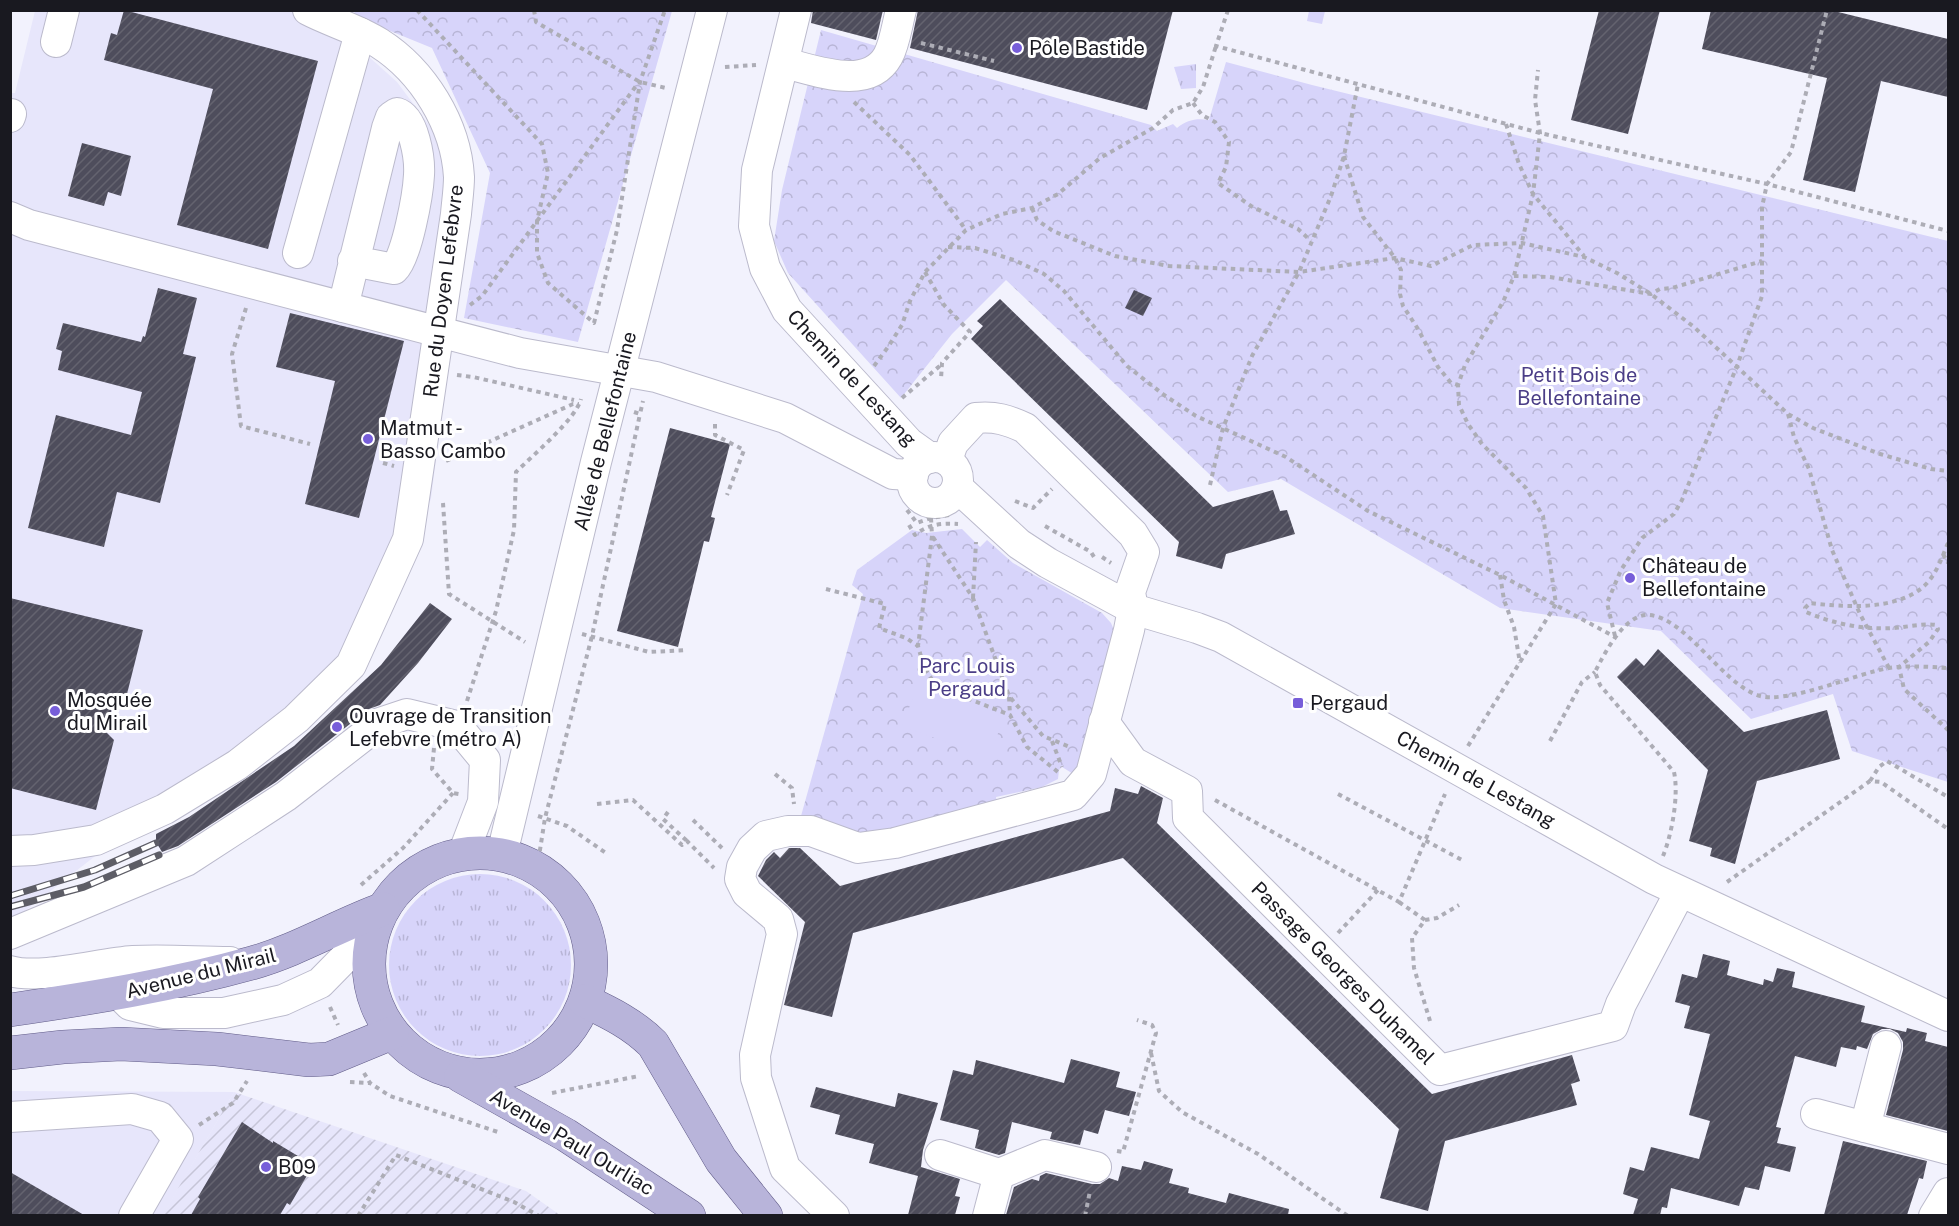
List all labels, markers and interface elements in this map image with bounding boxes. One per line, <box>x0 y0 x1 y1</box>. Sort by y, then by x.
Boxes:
place label: Pôle Bastide <box>1029 36 1145 60</box>
marker: Pôle Bastide <box>1010 41 1024 55</box>
street label: Rue du Doyen Lefebvre <box>418 183 468 399</box>
street label: Chemin de Lestang <box>782 305 922 451</box>
street label: Allée de Bellefontaine <box>569 329 641 533</box>
park label: Petit Bois de Bellefontaine <box>1517 363 1641 410</box>
place label: Matmut - Basso Cambo <box>380 416 506 463</box>
marker: Matmut - Basso Cambo <box>361 432 375 446</box>
place label: Château de Bellefontaine <box>1642 554 1766 601</box>
marker: Château de Bellefontaine <box>1623 571 1637 585</box>
park label: Parc Louis Pergaud <box>919 654 1015 701</box>
place label: Mosquée du Mirail <box>67 688 152 735</box>
place label: Pergaud <box>1310 691 1388 715</box>
marker: Pergaud <box>1291 696 1305 710</box>
marker: Mosquée du Mirail <box>48 704 62 718</box>
place label: Ouvrage de Transition Lefebvre (métro A) <box>349 704 552 751</box>
marker: Ouvrage de Transition Lefebvre (métro A) <box>330 720 344 734</box>
street label: Chemin de Lestang <box>1392 725 1560 833</box>
street label: Passage Georges Duhamel <box>1247 877 1439 1069</box>
street label: Avenue du Mirail <box>123 943 279 1003</box>
street label: Avenue Paul Ourliac <box>486 1084 658 1200</box>
place label: B09 <box>278 1155 316 1179</box>
marker: B09 <box>259 1160 273 1174</box>

